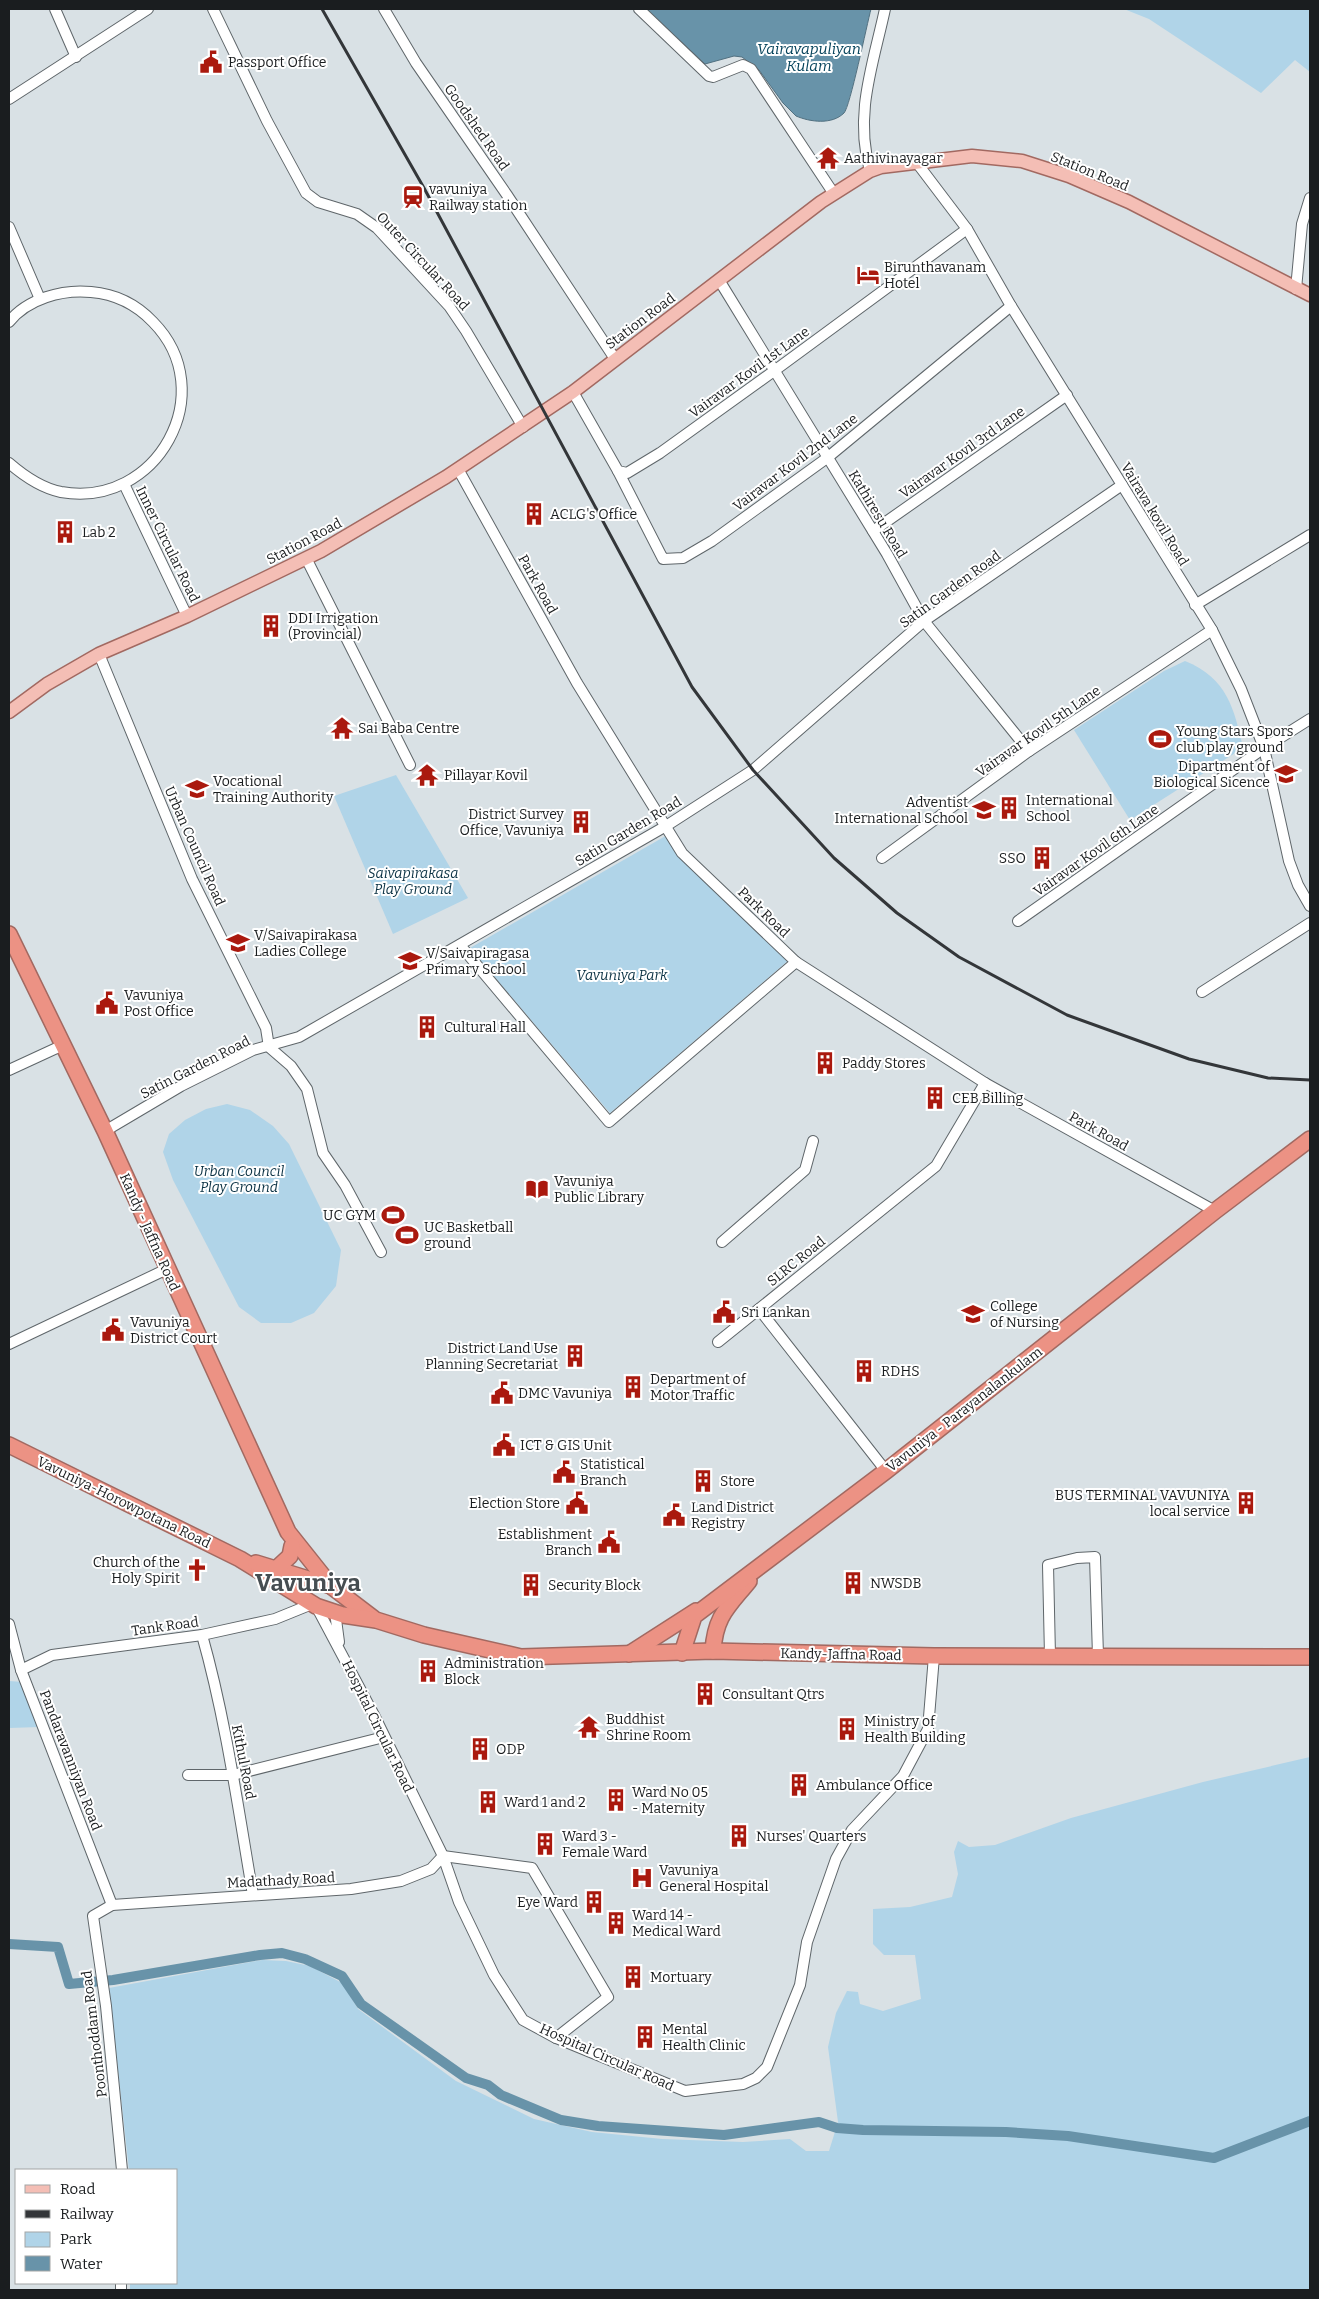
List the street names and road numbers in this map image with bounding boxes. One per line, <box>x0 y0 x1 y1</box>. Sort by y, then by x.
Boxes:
street label: Goodshed Road <box>440 81 513 174</box>
street label: Station Road <box>1048 148 1131 195</box>
street label: Outer Circular Road <box>373 209 473 314</box>
street label: Station Road <box>602 290 678 353</box>
street label: Vairavar Kovil 1st Lane <box>686 323 813 422</box>
street label: Vairavar Kovil 3rd Lane <box>896 403 1028 502</box>
street label: Vairavar Kovil 2nd Lane <box>730 410 861 515</box>
street label: Vairava kovil Road <box>1117 460 1192 569</box>
street label: Kathiresu Road <box>845 467 910 561</box>
street label: Inner Circular Road <box>132 483 203 605</box>
street label: Station Road <box>264 515 345 568</box>
street label: Satin Garden Road <box>896 547 1004 632</box>
street label: Park Road <box>514 552 561 617</box>
street label: Vairavar Kovil 5th Lane <box>973 682 1104 781</box>
street label: Urban Council Road <box>161 784 229 909</box>
street label: Satin Garden Road <box>572 793 684 870</box>
street label: Vairavar Kovil 6th Lane <box>1030 801 1162 900</box>
street label: Park Road <box>734 884 793 941</box>
street label: Satin Garden Road <box>138 1032 253 1102</box>
street label: Park Road <box>1066 1108 1131 1155</box>
street label: Kandy - Jaffna Road <box>116 1171 183 1294</box>
street label: SLRC Road <box>764 1233 829 1290</box>
street label: Vavuniya - Parayanalankulam <box>883 1343 1046 1476</box>
street label: Vavuniya-Horowpotana Road <box>34 1453 213 1552</box>
street label: Tank Road <box>130 1613 200 1640</box>
street label: Kandy-Jaffna Road <box>780 1645 902 1664</box>
street label: Hospital Circular Road <box>338 1657 417 1795</box>
street label: Pandaravanniyan Road <box>36 1688 105 1833</box>
street label: Kithul Road <box>228 1723 259 1801</box>
street label: Madathady Road <box>227 1869 335 1892</box>
street label: Poonthoddam Road <box>78 1969 111 2098</box>
street label: Hospital Circular Road <box>537 2020 677 2095</box>

